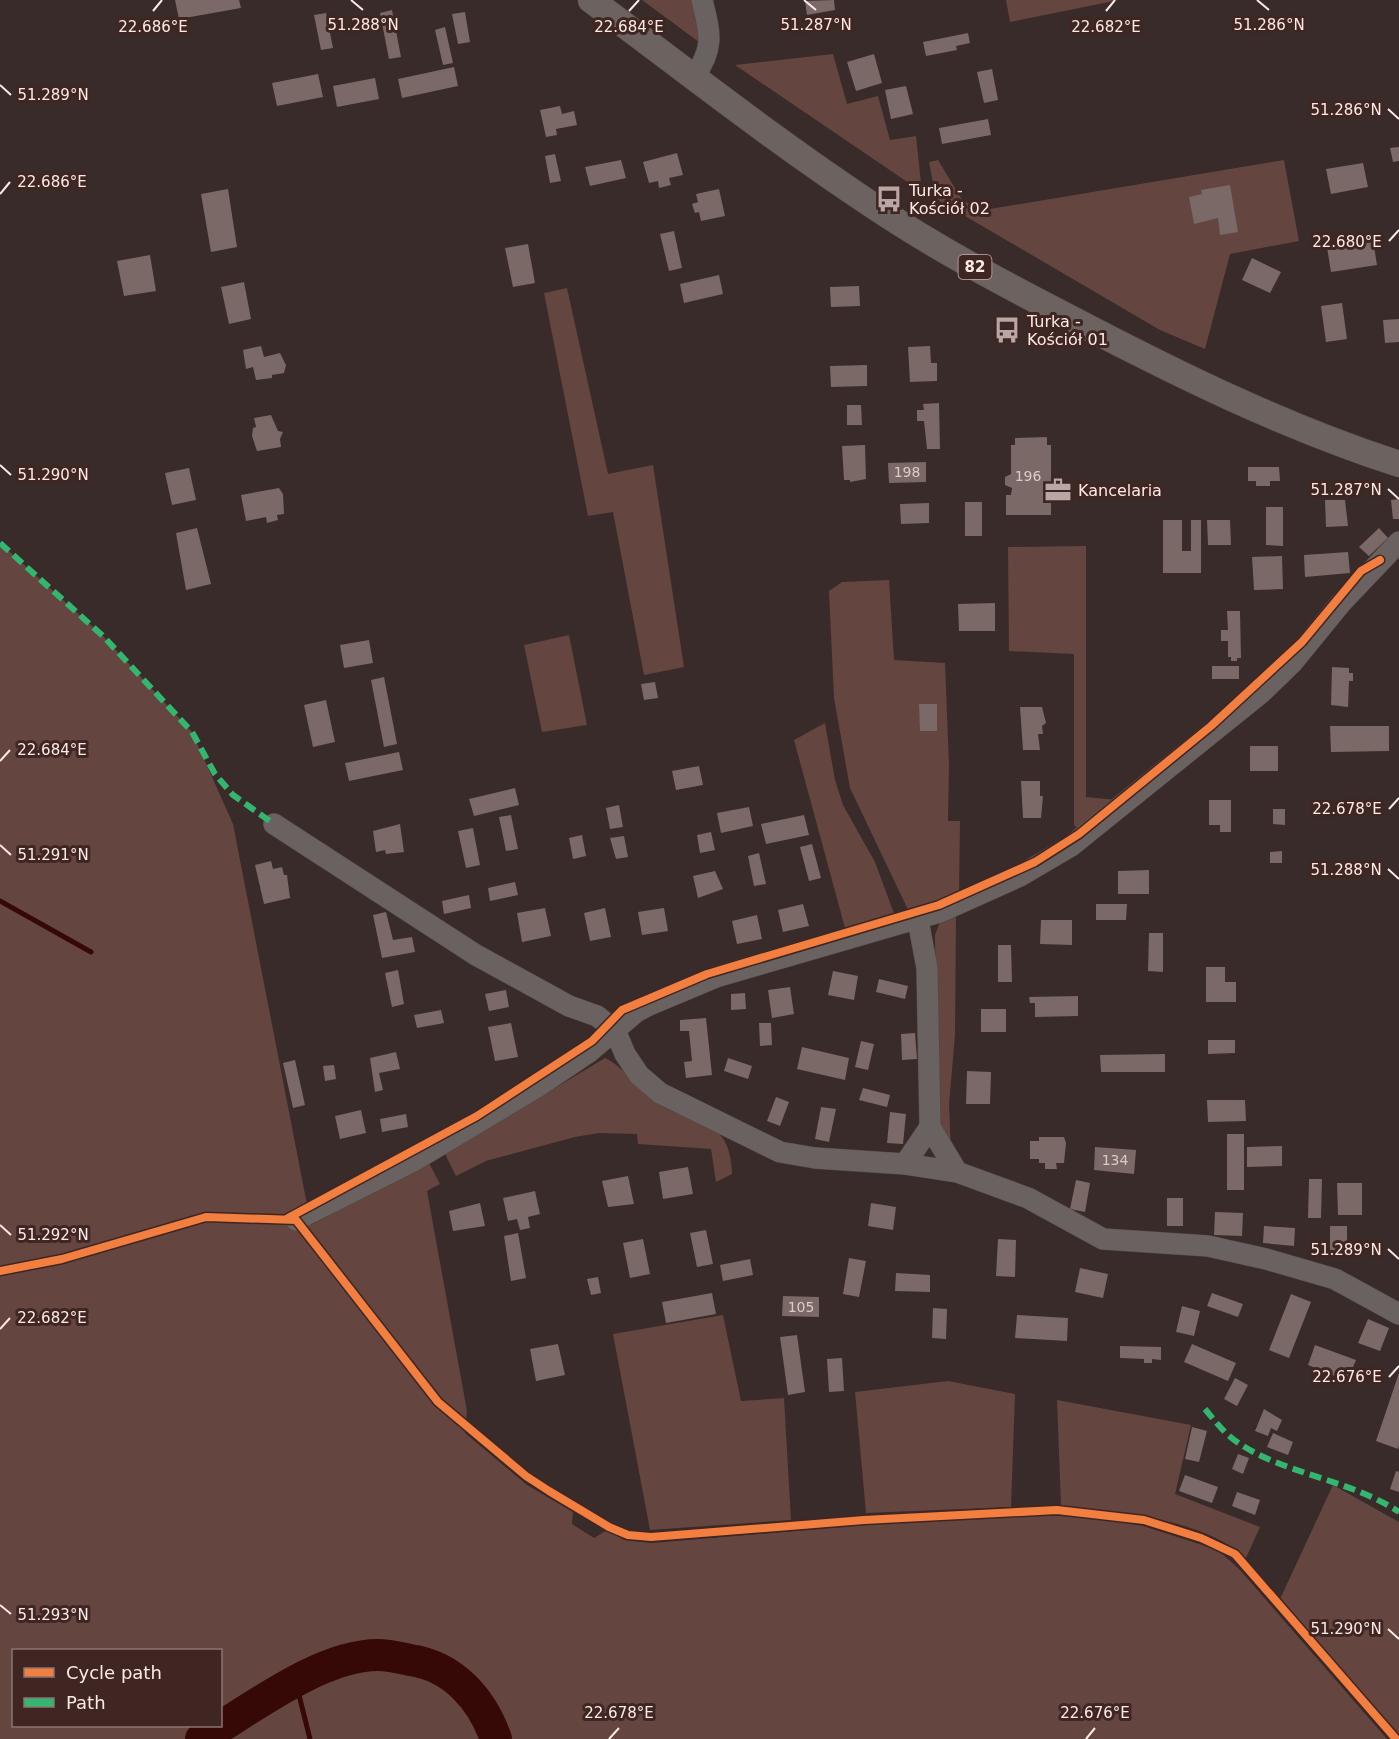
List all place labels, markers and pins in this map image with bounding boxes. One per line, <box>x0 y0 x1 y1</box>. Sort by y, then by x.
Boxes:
place label: Turka - Kościół 02 <box>908 181 990 218</box>
bus stop icon: Turka - Kościół 02 <box>874 184 904 214</box>
place label: Turka - Kościół 01 <box>1026 312 1108 349</box>
bus stop icon: Turka - Kościół 01 <box>992 315 1022 345</box>
office icon: Kancelaria <box>1043 475 1073 505</box>
place label: Kancelaria <box>1078 481 1162 500</box>

